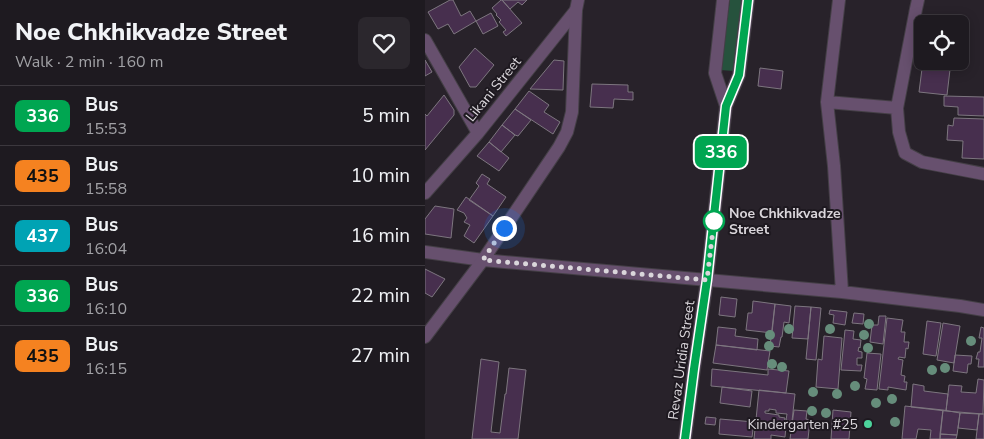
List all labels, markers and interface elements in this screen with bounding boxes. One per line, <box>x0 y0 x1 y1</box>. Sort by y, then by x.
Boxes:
map controls <box>914 15 969 70</box>
button: locate <box>914 15 969 70</box>
text: Noe Chkhikvadze Street <box>15 16 287 48</box>
button: heart <box>358 17 410 69</box>
text: Walk · 2 min · 160 m <box>15 51 163 73</box>
street label: Likani Street <box>461 53 525 126</box>
text: Bus <box>85 92 118 118</box>
text: 5 min <box>362 103 410 129</box>
text: 336 <box>26 104 59 128</box>
text: 15:53 <box>85 118 127 140</box>
line badge: 336 <box>692 136 750 168</box>
text: 336 <box>705 140 737 164</box>
text: Bus <box>85 152 118 178</box>
text: 10 min <box>351 163 410 189</box>
text: 435 <box>26 164 59 188</box>
text: 15:58 <box>85 178 127 200</box>
place label: Noe Chkhikvadze Street <box>729 204 841 239</box>
marker: Noe Chkhikvadze Street <box>703 210 725 232</box>
text: Bus <box>85 212 118 238</box>
your location <box>492 216 517 241</box>
text: 16 min <box>351 223 410 249</box>
text: 437 <box>26 224 59 248</box>
text: 16:04 <box>85 238 127 260</box>
text: Bus <box>85 272 118 298</box>
text: 22 min <box>351 283 410 309</box>
text: 336 <box>26 284 59 308</box>
text: 16:10 <box>85 298 127 320</box>
street label: Revaz Uridia Street <box>664 299 699 421</box>
text: Bus <box>85 332 118 358</box>
text: 27 min <box>351 343 410 369</box>
text: 435 <box>26 344 59 368</box>
text: 16:15 <box>85 358 127 380</box>
place label: Kindergarten #25 <box>747 415 858 434</box>
marker: Kindergarten #25 <box>862 418 874 430</box>

